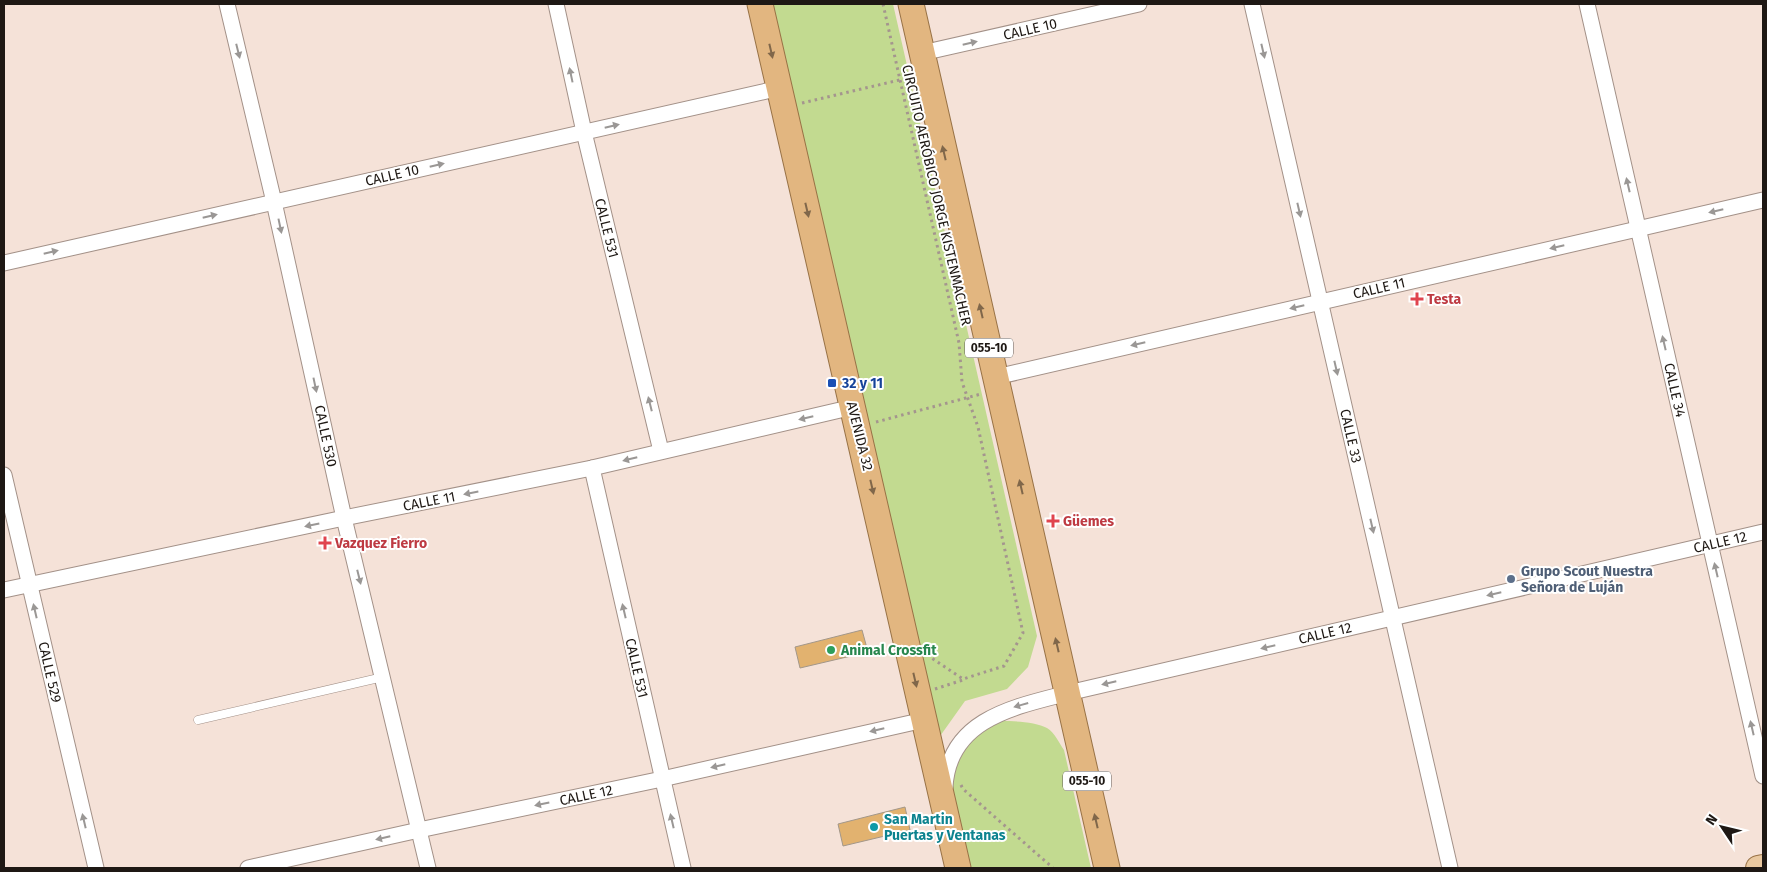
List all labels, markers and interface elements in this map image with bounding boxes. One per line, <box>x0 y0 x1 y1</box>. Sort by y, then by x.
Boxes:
street label: CALLE 10 <box>1001 15 1059 44</box>
one-way arrow <box>962 38 978 46</box>
one-way arrow <box>234 44 242 59</box>
one-way arrow <box>767 44 775 59</box>
one-way arrow <box>1259 44 1267 59</box>
street label: CIRCUITO AERÓBICO JORGE KISTENMACHER <box>898 63 976 328</box>
one-way arrow <box>567 67 575 83</box>
one-way arrow <box>605 122 620 130</box>
one-way arrow <box>940 145 948 161</box>
street label: CALLE 10 <box>363 161 421 190</box>
one-way arrow <box>429 161 444 169</box>
one-way arrow <box>1624 177 1632 192</box>
street label: CALLE 531 <box>591 197 622 260</box>
one-way arrow <box>804 202 812 218</box>
one-way arrow <box>1295 202 1303 217</box>
one-way arrow <box>1708 207 1723 215</box>
one-way arrow <box>202 212 218 220</box>
one-way arrow <box>276 219 284 234</box>
one-way arrow <box>1550 243 1565 251</box>
one-way arrow <box>44 248 59 256</box>
street label: CALLE 11 <box>1351 274 1407 303</box>
place label: Testa <box>1427 291 1462 308</box>
marker: Testa <box>1411 293 1423 305</box>
one-way arrow <box>1289 303 1304 311</box>
one-way arrow <box>977 304 985 319</box>
one-way arrow <box>1660 336 1668 351</box>
road number: 055-10 <box>965 338 1013 358</box>
one-way arrow <box>1131 340 1146 348</box>
one-way arrow <box>1332 361 1340 376</box>
street label: CALLE 34 <box>1660 361 1689 420</box>
place label: 32 y 11 <box>841 375 883 392</box>
one-way arrow <box>311 377 319 392</box>
marker: 32 y 11 <box>826 377 838 389</box>
one-way arrow <box>646 396 654 411</box>
street label: AVENIDA 32 <box>843 400 876 473</box>
street label: CALLE 530 <box>311 404 340 469</box>
street label: CALLE 33 <box>1336 407 1365 465</box>
one-way arrow <box>798 414 813 422</box>
one-way arrow <box>623 455 638 463</box>
one-way arrow <box>1017 479 1025 494</box>
one-way arrow <box>868 480 876 495</box>
street label: CALLE 11 <box>401 488 457 515</box>
one-way arrow <box>464 489 479 497</box>
place label: Güemes <box>1063 513 1114 530</box>
marker: Güemes <box>1047 515 1059 527</box>
one-way arrow <box>1368 519 1376 534</box>
one-way arrow <box>305 521 320 529</box>
street label: CALLE 12 <box>1692 528 1748 557</box>
place label: Vazquez Fierro <box>334 535 427 552</box>
marker: Vazquez Fierro <box>319 537 331 549</box>
one-way arrow <box>1712 562 1720 577</box>
place label: Grupo Scout Nuestra Señora de Luján <box>1521 563 1653 596</box>
one-way arrow <box>355 570 363 585</box>
marker: Grupo Scout Nuestra Señora de Luján <box>1505 573 1517 585</box>
one-way arrow <box>1487 590 1502 598</box>
one-way arrow <box>620 603 628 619</box>
one-way arrow <box>31 604 39 619</box>
street label: CALLE 12 <box>1297 619 1353 648</box>
street label: CALLE 531 <box>621 637 652 700</box>
one-way arrow <box>1053 638 1061 653</box>
street label: CALLE 529 <box>34 640 65 704</box>
place label: Animal Crossfit <box>840 642 937 659</box>
one-way arrow <box>1260 643 1275 651</box>
marker: Animal Crossfit <box>825 644 837 656</box>
one-way arrow <box>912 672 920 688</box>
one-way arrow <box>1102 679 1117 687</box>
one-way arrow <box>1013 702 1028 710</box>
one-way arrow <box>1748 721 1756 736</box>
one-way arrow <box>869 726 884 734</box>
one-way arrow <box>711 762 726 770</box>
road number: 055-10 <box>1063 771 1111 790</box>
street label: CALLE 12 <box>558 782 614 809</box>
one-way arrow <box>534 801 550 809</box>
north arrow <box>1697 802 1747 852</box>
place label: San Martin Puertas y Ventanas <box>884 811 1006 844</box>
text: N <box>1702 811 1721 829</box>
one-way arrow <box>667 812 675 828</box>
one-way arrow <box>1092 812 1100 828</box>
one-way arrow <box>80 813 88 828</box>
marker: San Martin Puertas y Ventanas <box>868 821 880 833</box>
one-way arrow <box>376 834 391 842</box>

